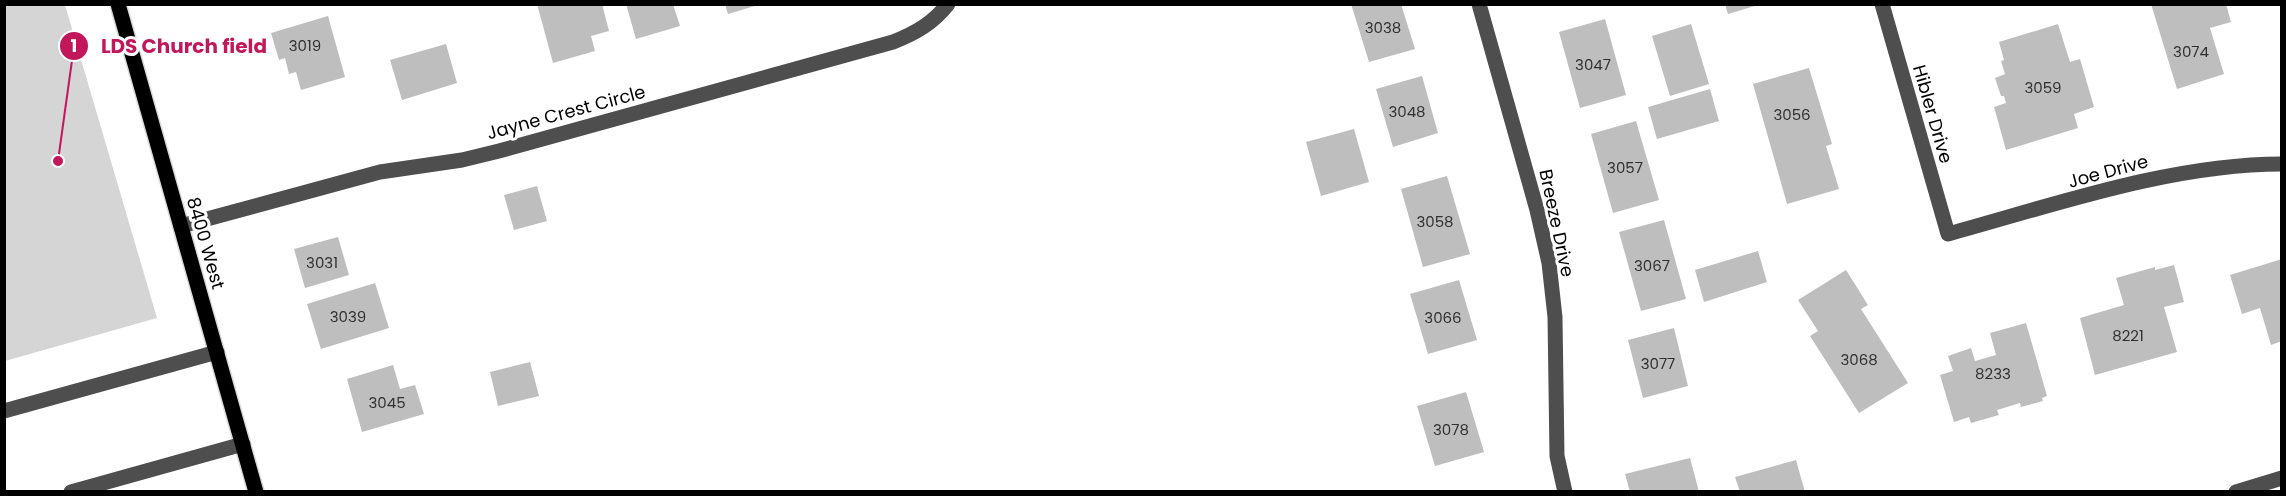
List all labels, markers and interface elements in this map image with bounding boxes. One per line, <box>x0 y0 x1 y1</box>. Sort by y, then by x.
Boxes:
house number: 3038 <box>1365 17 1401 38</box>
callout: LDS Church field <box>59 27 279 65</box>
text: LDS Church field <box>101 32 267 60</box>
text: 1 <box>71 33 77 58</box>
house number: 3019 <box>289 35 321 56</box>
house number: 3074 <box>2173 41 2209 62</box>
house number: 3047 <box>1575 54 1611 75</box>
street label: Hibler Drive <box>1907 62 1959 166</box>
house number: 3059 <box>2024 77 2062 98</box>
street label: Jayne Crest Circle <box>484 79 648 145</box>
house number: 3048 <box>1388 101 1426 122</box>
house number: 3056 <box>1773 104 1811 125</box>
street label: Joe Drive <box>2065 148 2151 194</box>
house number: 3057 <box>1607 157 1643 178</box>
street label: Breeze Drive <box>1533 167 1581 279</box>
street label: 8400 West <box>181 194 231 292</box>
house number: 3058 <box>1416 211 1454 232</box>
house number: 3031 <box>306 252 338 273</box>
house number: 3067 <box>1634 255 1670 276</box>
house number: 3039 <box>330 306 366 327</box>
house number: 3066 <box>1424 307 1462 328</box>
house number: 8221 <box>2112 325 2144 346</box>
house number: 3068 <box>1840 349 1878 370</box>
house number: 3077 <box>1641 353 1675 374</box>
house number: 8233 <box>1975 363 2011 384</box>
house number: 3045 <box>368 392 406 413</box>
house number: 3078 <box>1433 419 1469 440</box>

